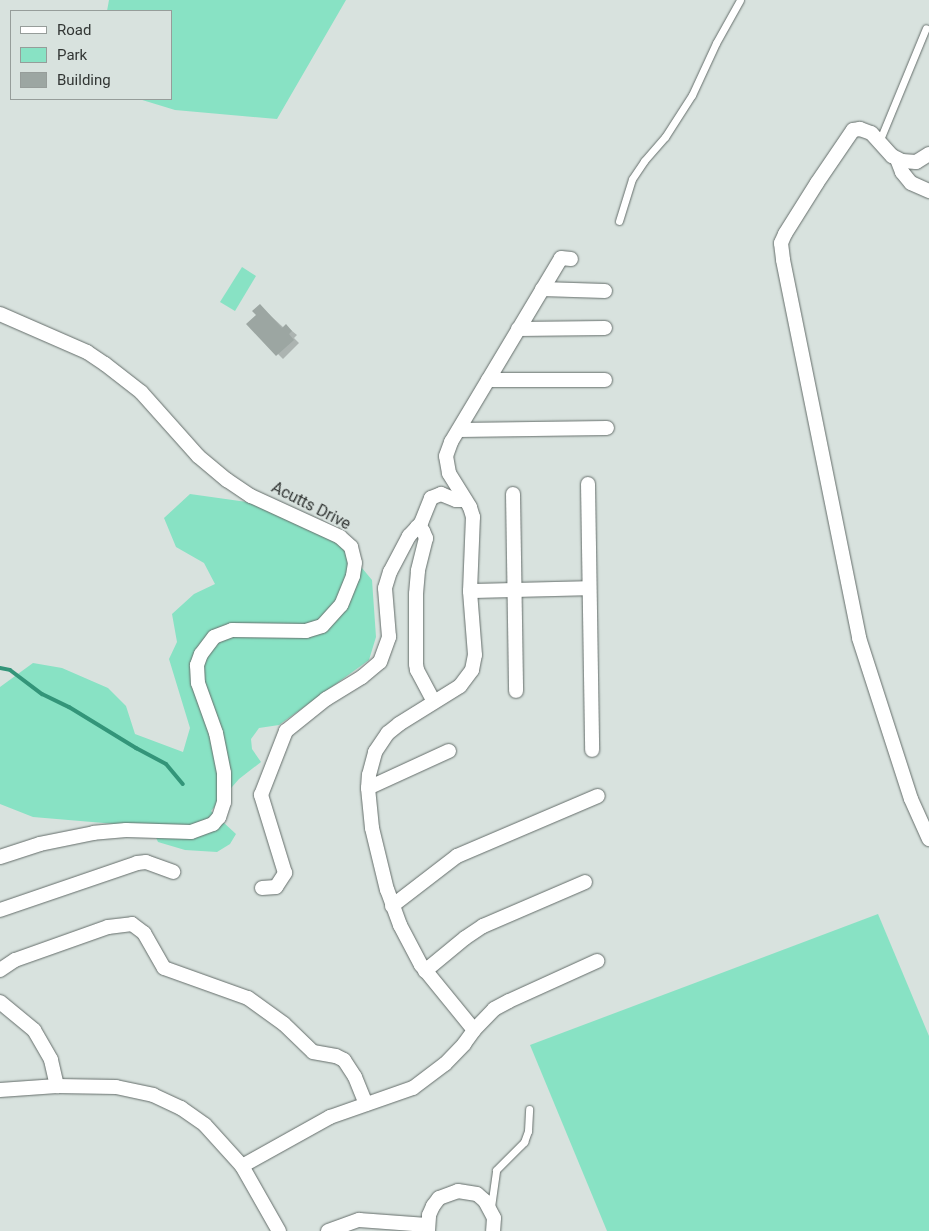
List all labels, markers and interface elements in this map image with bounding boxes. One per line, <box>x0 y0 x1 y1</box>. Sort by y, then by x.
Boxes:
legend <box>10 10 172 100</box>
text: Road <box>57 21 91 39</box>
text: Park <box>57 46 87 64</box>
text: Building <box>57 71 111 89</box>
street label: Acutts Drive <box>268 478 354 534</box>

